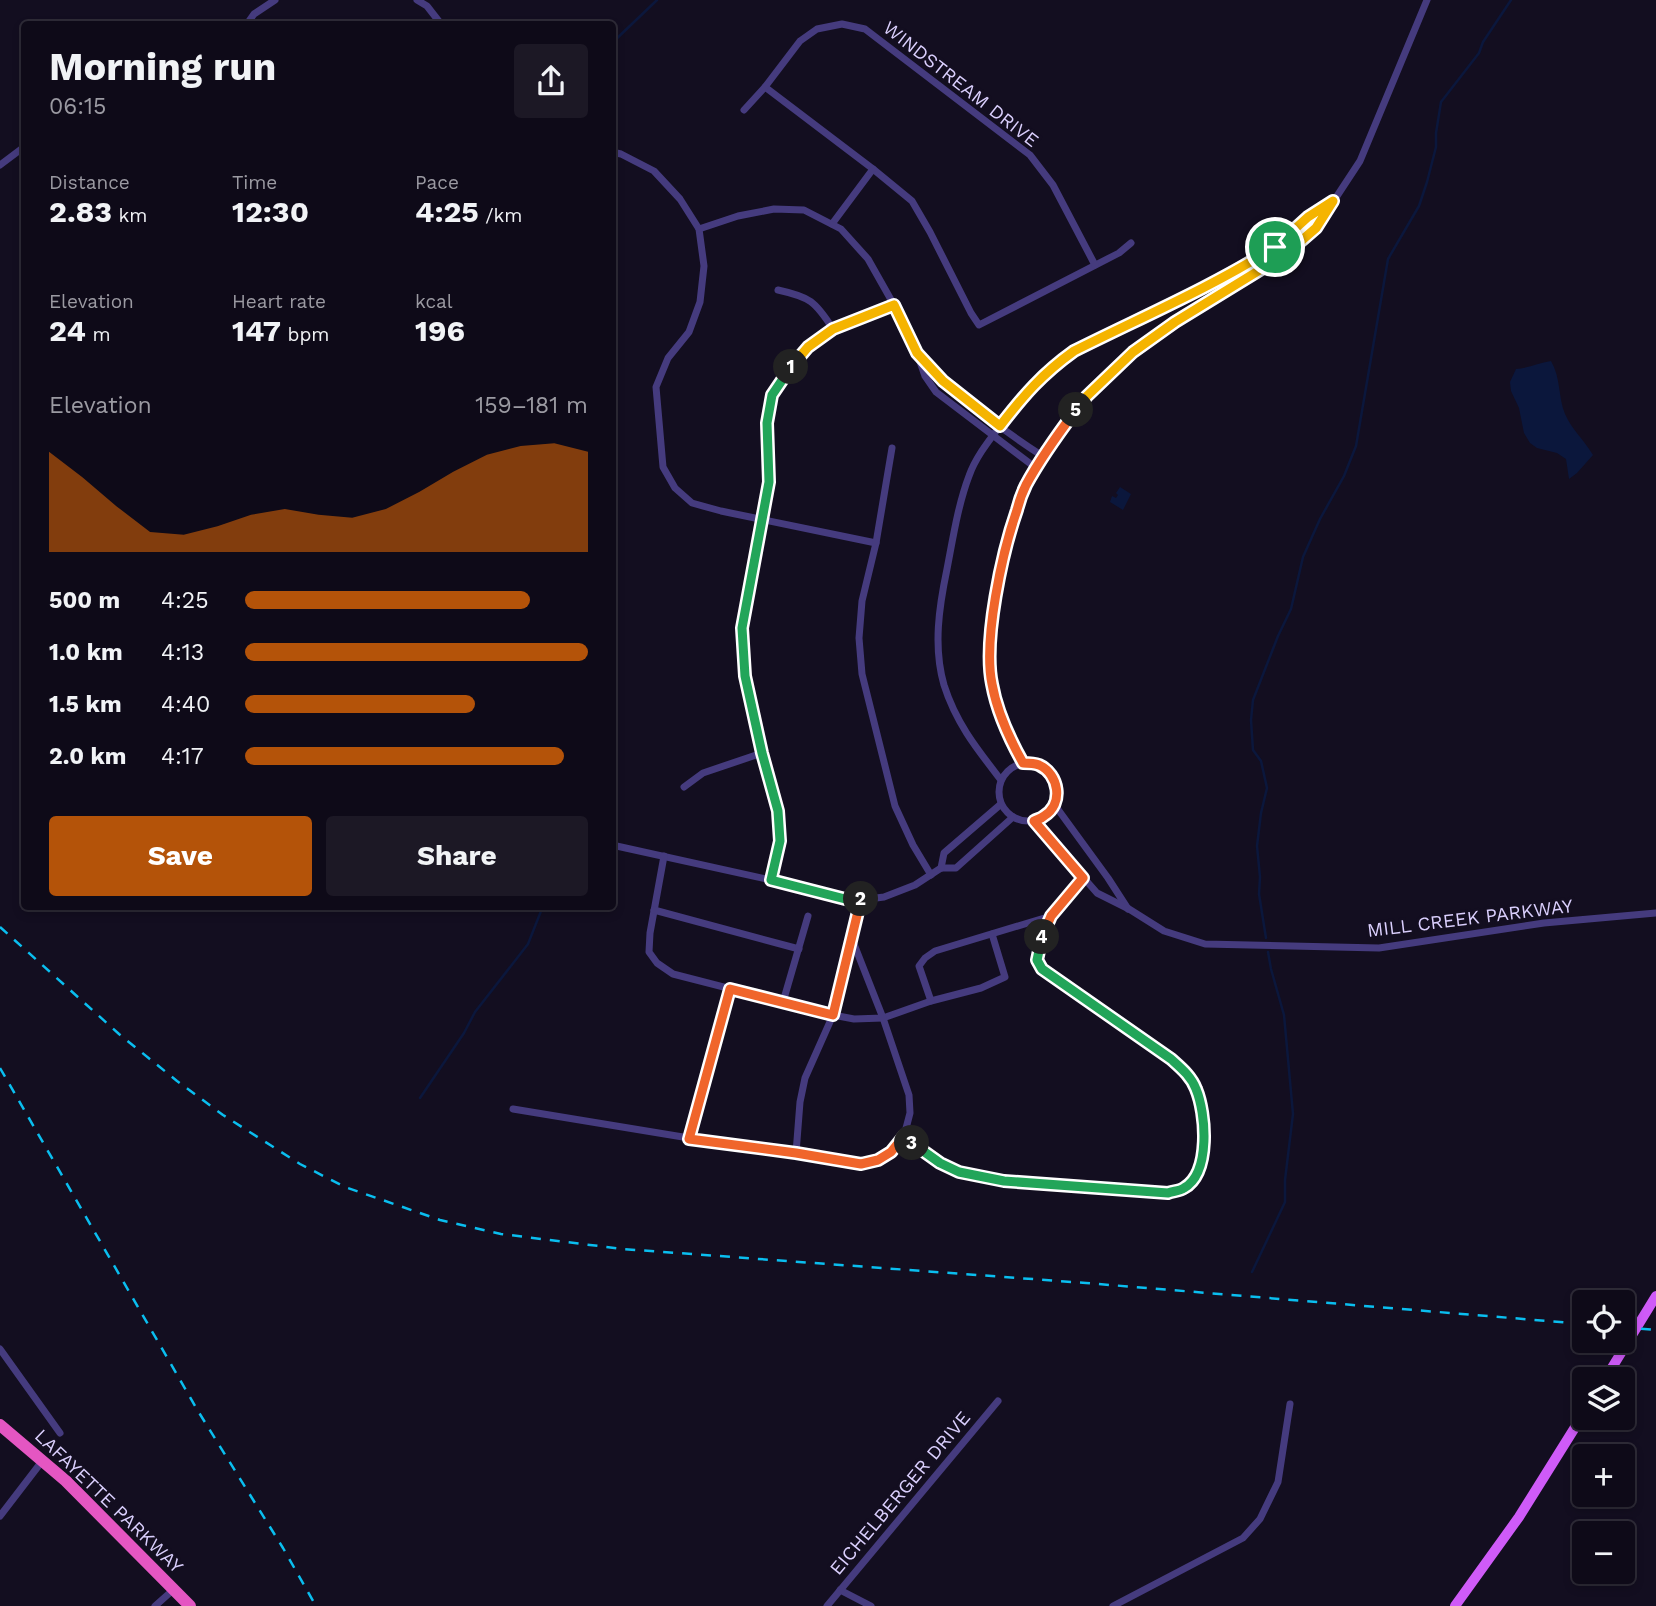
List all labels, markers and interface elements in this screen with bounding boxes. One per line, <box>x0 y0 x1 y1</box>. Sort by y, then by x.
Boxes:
street label: WINDSTREAM DRIVE <box>879 16 1043 152</box>
button: share <box>514 44 588 118</box>
text: Morning run <box>49 45 276 89</box>
text: 06:15 <box>49 93 106 120</box>
text: Distance <box>49 171 130 194</box>
text: Time <box>232 171 277 194</box>
text: Pace <box>415 171 459 194</box>
text: 2.83 <box>49 194 112 229</box>
text: 12:30 <box>232 194 309 229</box>
text: 4:25 <box>415 194 479 229</box>
text: km <box>112 204 147 227</box>
text: /km <box>479 204 522 227</box>
pin <box>1245 217 1305 277</box>
icon: arrive <box>1256 228 1294 266</box>
text: Elevation <box>49 290 134 313</box>
text: Heart rate <box>232 290 326 313</box>
text: kcal <box>415 290 453 313</box>
text: 24 <box>49 313 86 348</box>
text: 147 <box>232 313 281 348</box>
text: 196 <box>415 313 465 348</box>
text: m <box>86 323 111 346</box>
text: bpm <box>281 323 329 346</box>
pin: 1 <box>774 350 808 384</box>
text: 1 <box>786 355 795 378</box>
text: Elevation <box>49 392 152 419</box>
text: 159–181 m <box>475 392 588 419</box>
pin: 5 <box>1058 392 1094 428</box>
text: 5 <box>1070 398 1081 421</box>
text: 500 m <box>49 587 120 614</box>
text: 4:25 <box>161 587 209 614</box>
text: 1.0 km <box>49 639 123 666</box>
text: 4:13 <box>161 639 204 666</box>
text: 1.5 km <box>49 691 122 718</box>
text: 4:40 <box>161 691 210 718</box>
text: 2.0 km <box>49 743 127 770</box>
text: 4:17 <box>161 743 204 770</box>
button: Save <box>49 816 312 896</box>
button: Share <box>326 816 588 896</box>
pin: 2 <box>844 881 878 916</box>
text: 2 <box>855 887 866 910</box>
street label: MILL CREEK PARKWAY <box>1366 894 1574 942</box>
pin: 4 <box>1024 920 1060 954</box>
text: 4 <box>1035 925 1048 948</box>
pin: 3 <box>894 1126 930 1160</box>
text: 3 <box>906 1131 917 1154</box>
map controls <box>1572 1290 1635 1584</box>
button: locate <box>1572 1290 1635 1353</box>
button: layers <box>1572 1367 1635 1430</box>
street label: EICHELBERGER DRIVE <box>825 1406 975 1580</box>
street label: LAFAYETTE PARKWAY <box>30 1424 188 1578</box>
button: + <box>1572 1444 1635 1507</box>
button: − <box>1572 1521 1635 1584</box>

